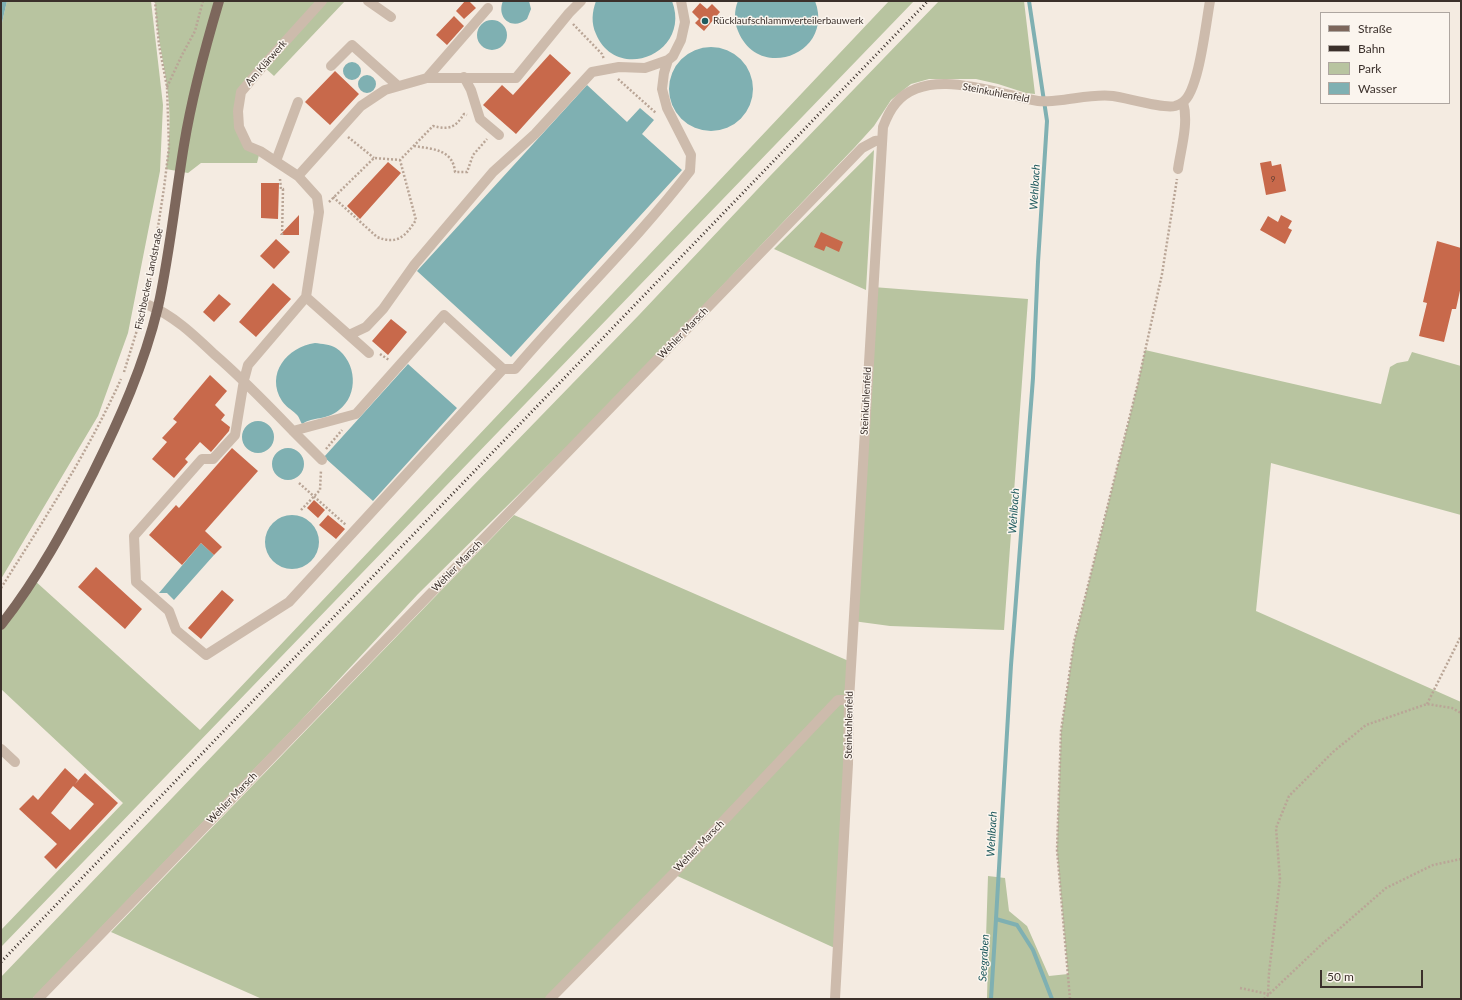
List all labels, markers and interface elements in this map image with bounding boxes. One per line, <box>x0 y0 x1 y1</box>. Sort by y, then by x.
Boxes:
legend <box>1320 12 1450 104</box>
place label: Rücklaufschlammverteilerbauwerk <box>713 15 864 27</box>
marker: Rücklaufschlammverteilerbauwerk <box>700 16 710 26</box>
text: Straße <box>1358 21 1392 36</box>
street label: Am Klärwerk <box>243 38 289 88</box>
text: Bahn <box>1358 41 1385 56</box>
text: Park <box>1358 61 1381 76</box>
street label: Steinkuhlenfeld <box>961 81 1031 105</box>
text: Wasser <box>1358 81 1397 96</box>
water label: Wehlbach <box>1027 164 1043 210</box>
house number: 9 <box>1271 174 1275 184</box>
street label: Fischbecker Landstraße <box>132 227 166 331</box>
street label: Wehler Marsch <box>655 305 711 361</box>
street label: Steinkuhlenfeld <box>858 367 874 435</box>
water label: Wehlbach <box>1006 488 1022 534</box>
street label: Wehler Marsch <box>429 538 485 594</box>
street label: Steinkuhlenfeld <box>842 691 856 759</box>
street label: Wehler Marsch <box>204 770 260 826</box>
water label: Wehlbach <box>984 811 1000 857</box>
street label: Wehler Marsch <box>671 818 727 874</box>
water label: Seegraben <box>976 934 992 982</box>
scale bar <box>1322 962 1425 988</box>
text: 50 m <box>1327 969 1354 984</box>

